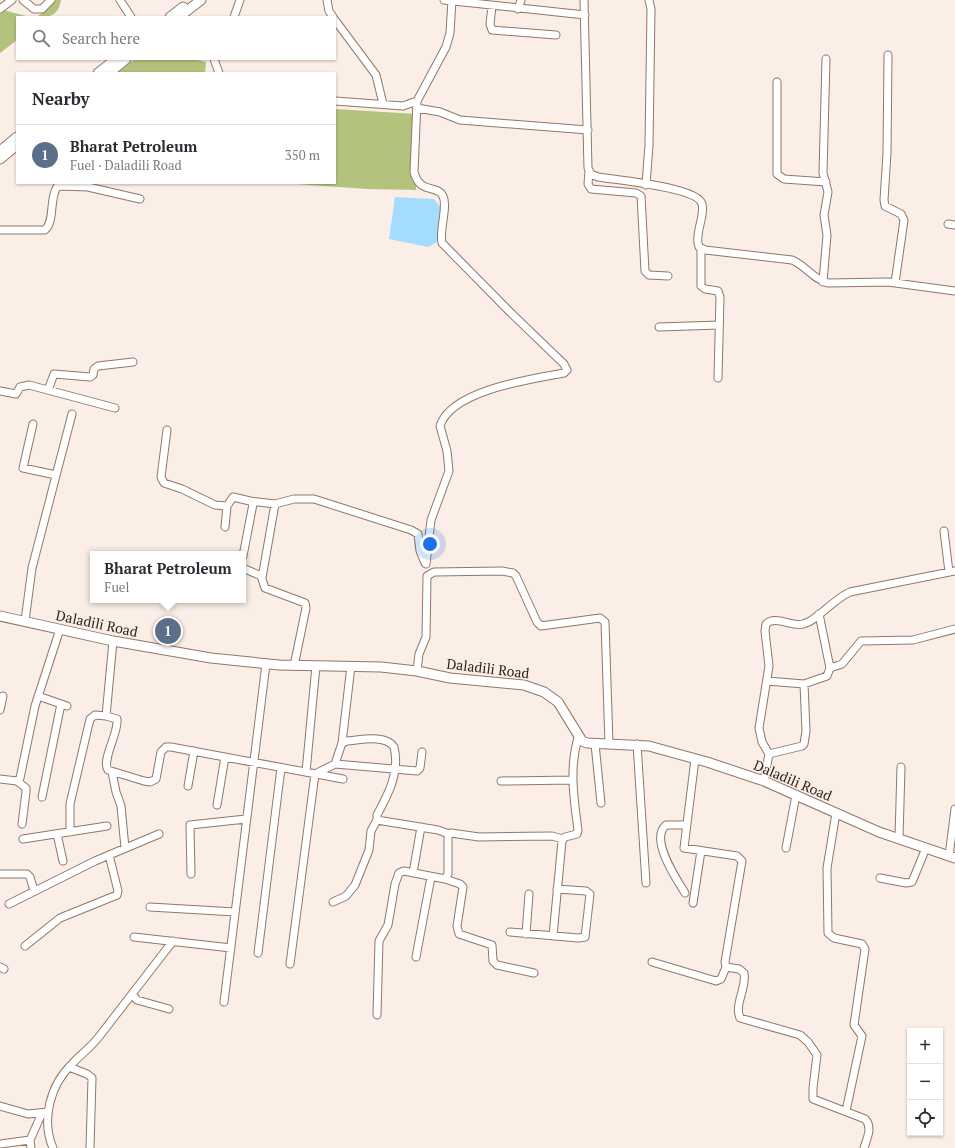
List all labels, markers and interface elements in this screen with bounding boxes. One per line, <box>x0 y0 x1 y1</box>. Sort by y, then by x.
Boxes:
search box <box>16 16 336 60</box>
icon: search <box>30 27 52 49</box>
text: Search here <box>62 28 140 48</box>
text: Nearby <box>32 87 90 110</box>
text: Bharat Petroleum <box>70 136 197 156</box>
text: 1 <box>41 146 49 164</box>
text: 350 m <box>285 146 320 164</box>
text: Fuel · Daladili Road <box>70 156 182 174</box>
your location <box>420 534 440 554</box>
popup <box>90 551 246 603</box>
text: Bharat Petroleum <box>104 558 232 578</box>
text: Fuel <box>104 578 129 596</box>
street label: Daladili Road <box>54 605 140 641</box>
pin: 1 <box>155 616 181 646</box>
street label: Daladili Road <box>445 653 531 683</box>
street label: Daladili Road <box>751 755 835 805</box>
map controls <box>907 1028 943 1136</box>
button: + <box>907 1028 943 1064</box>
button: − <box>907 1064 943 1100</box>
button: locate <box>907 1100 943 1136</box>

